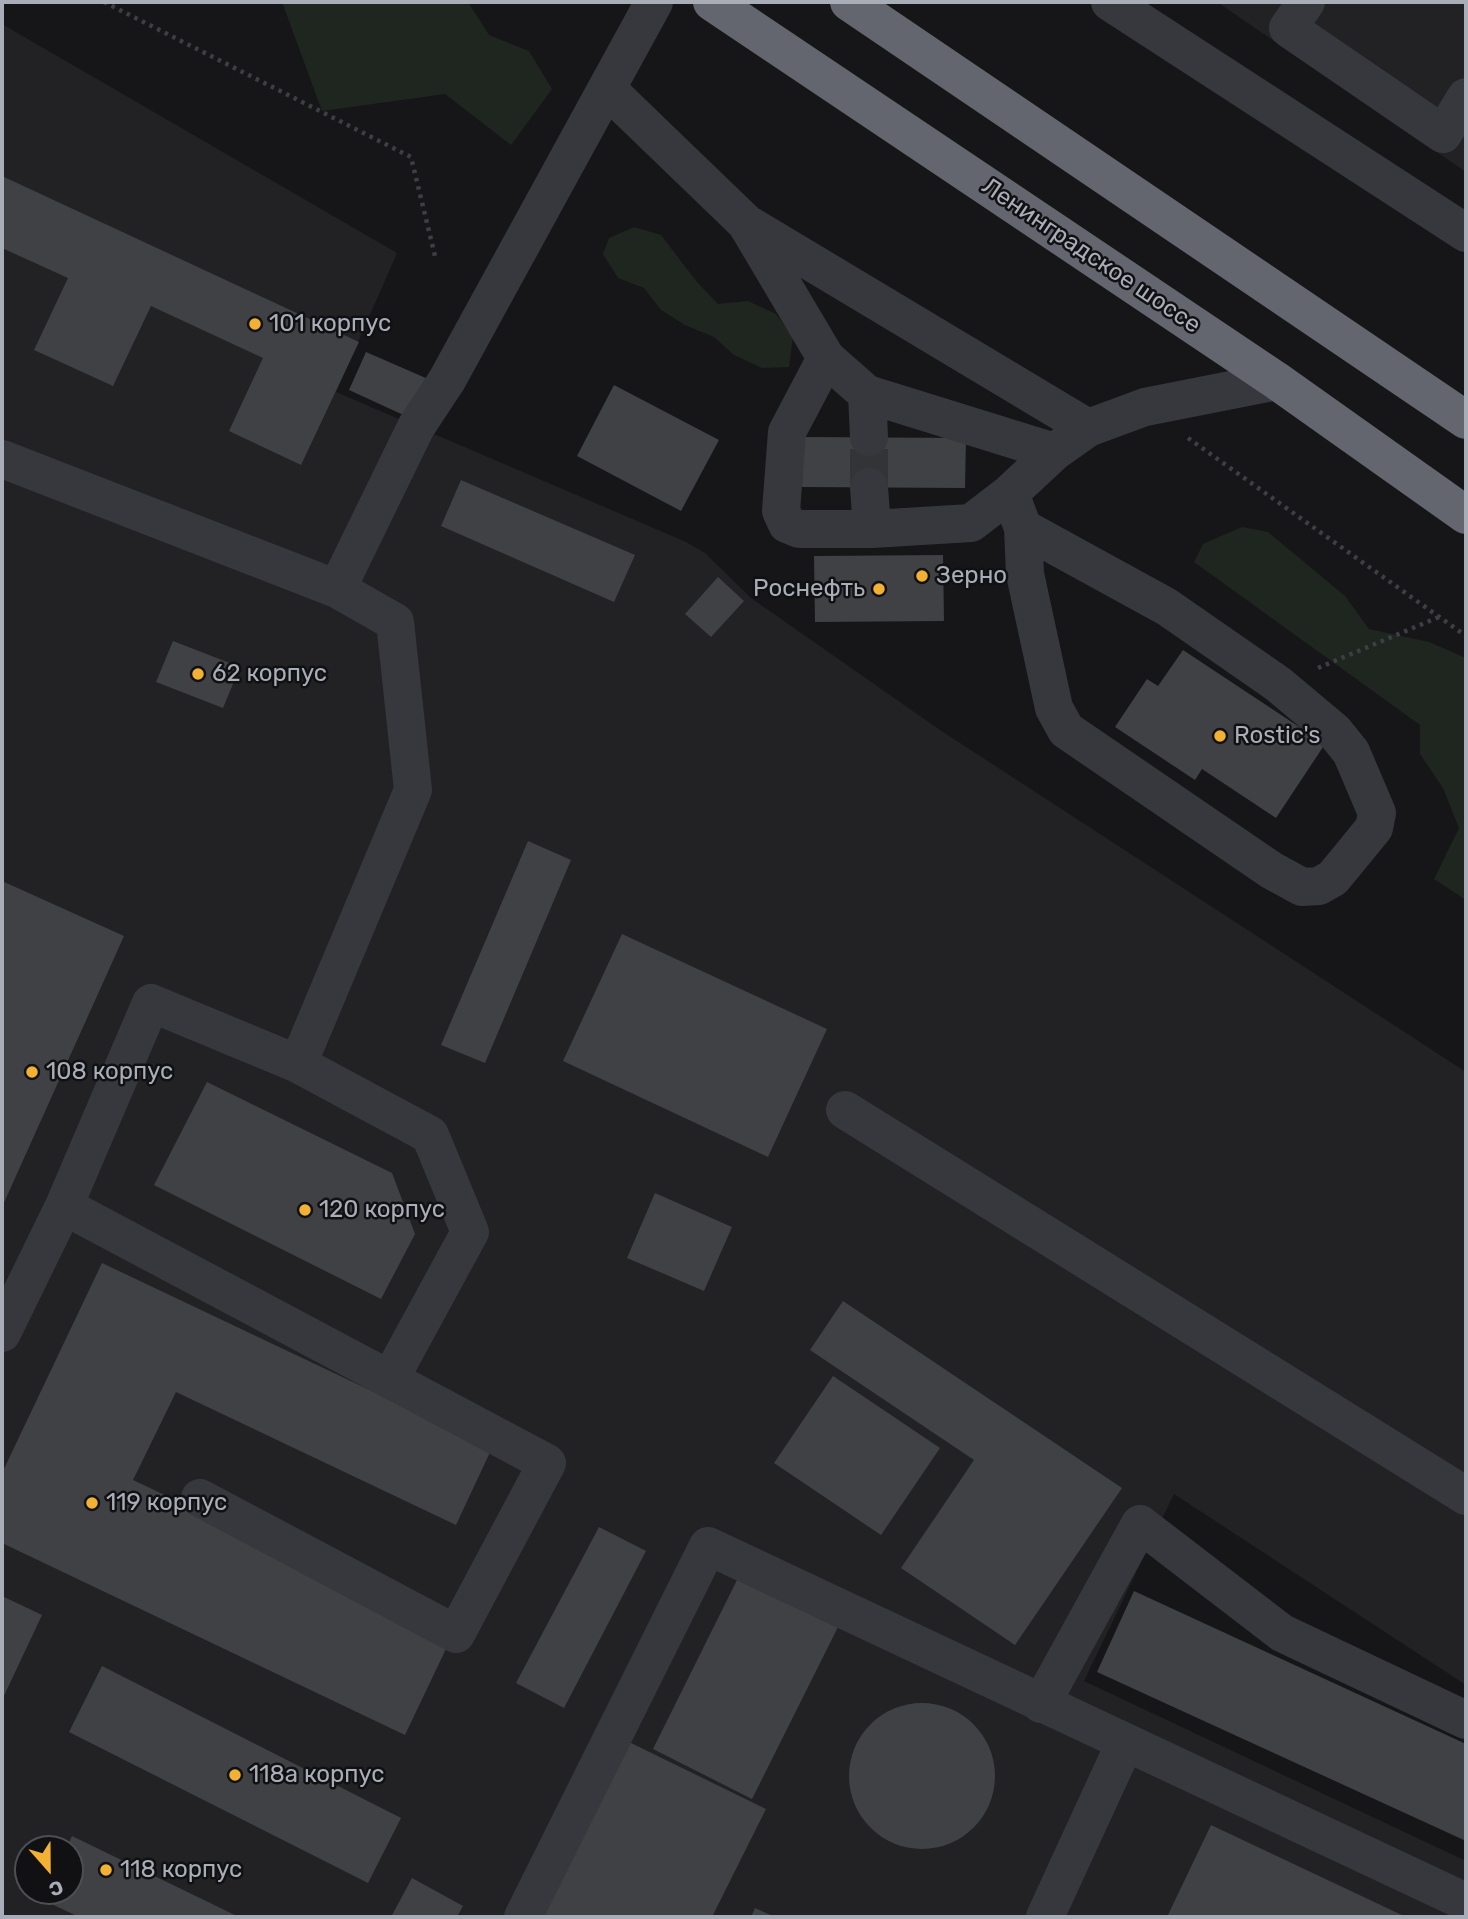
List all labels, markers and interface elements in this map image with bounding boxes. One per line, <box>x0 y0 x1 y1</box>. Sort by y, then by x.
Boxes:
street label: Ленинградское шоссе <box>976 172 1206 340</box>
place label: 101 корпус <box>269 310 391 338</box>
marker: 101 корпус <box>247 316 263 332</box>
place label: Зерно <box>936 562 1007 590</box>
marker: Зерно <box>914 568 930 584</box>
place label: Роснефть <box>753 575 865 603</box>
marker: Роснефть <box>871 581 887 597</box>
place label: 62 корпус <box>212 660 327 688</box>
marker: 62 корпус <box>190 666 206 682</box>
place label: Rostic's <box>1234 722 1320 750</box>
marker: Rostic's <box>1212 728 1228 744</box>
place label: 108 корпус <box>46 1058 173 1086</box>
marker: 108 корпус <box>24 1064 40 1080</box>
place label: 120 корпус <box>319 1196 445 1224</box>
marker: 120 корпус <box>297 1202 313 1218</box>
place label: 119 корпус <box>106 1489 227 1517</box>
marker: 119 корпус <box>84 1495 100 1511</box>
place label: 118а корпус <box>249 1761 384 1789</box>
marker: 118а корпус <box>227 1767 243 1783</box>
north arrow <box>14 1835 84 1905</box>
place label: 118 корпус <box>120 1856 242 1884</box>
marker: 118 корпус <box>98 1862 114 1878</box>
text: С <box>46 1875 66 1901</box>

